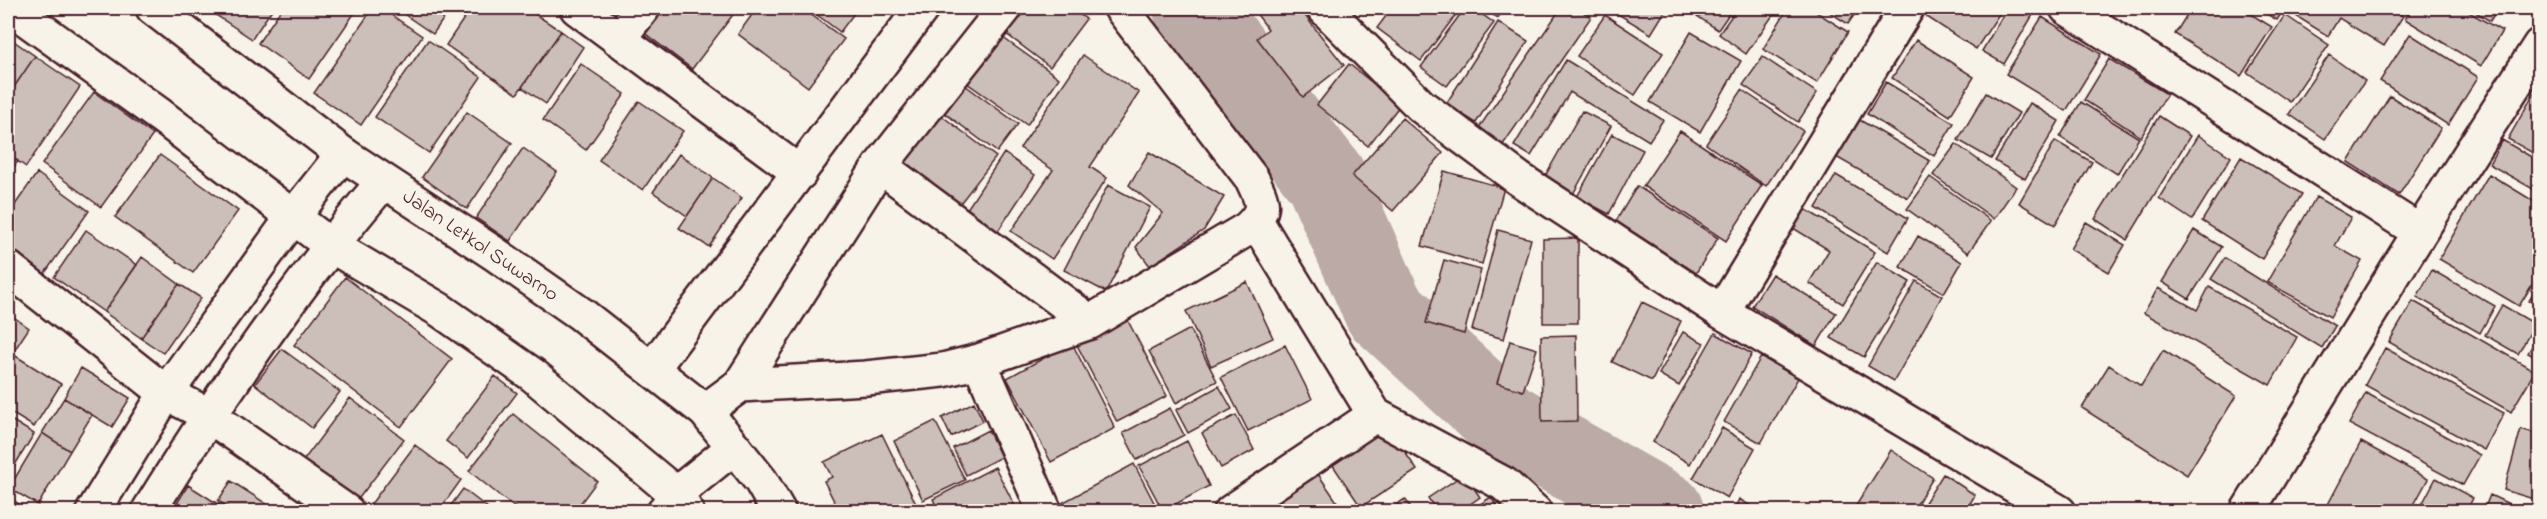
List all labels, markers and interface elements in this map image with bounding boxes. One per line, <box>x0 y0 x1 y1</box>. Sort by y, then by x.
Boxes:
street label: Jalan Letkol Suwarno <box>396 182 564 310</box>

